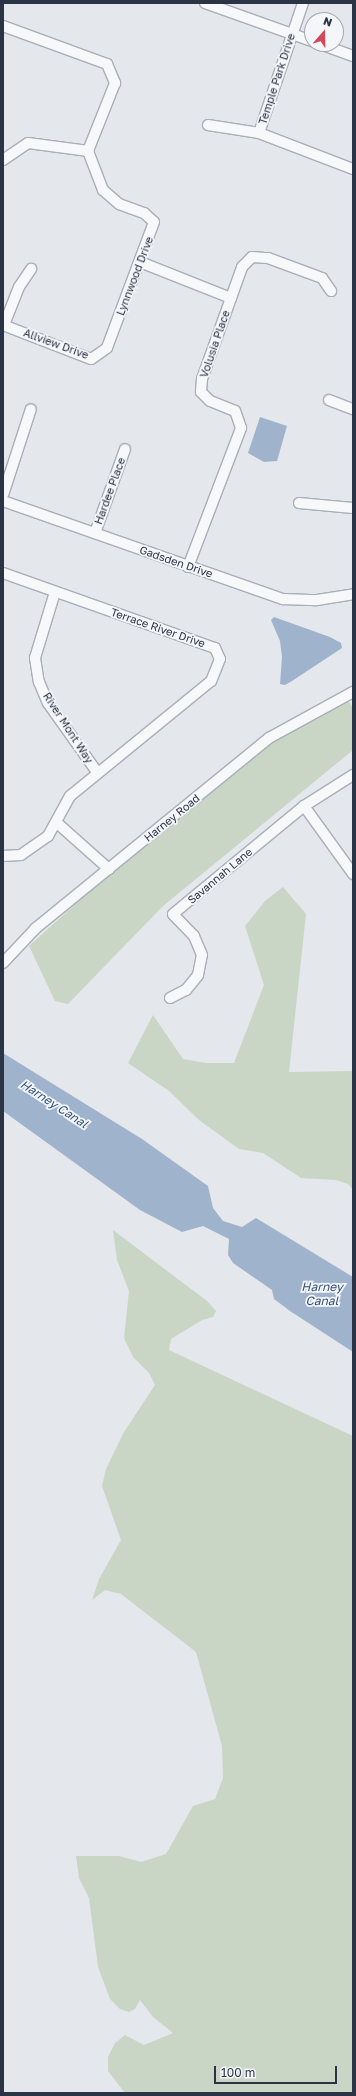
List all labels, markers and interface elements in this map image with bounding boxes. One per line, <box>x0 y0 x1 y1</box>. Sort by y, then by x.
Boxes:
north arrow <box>304 12 344 52</box>
text: N <box>322 14 334 29</box>
street label: Temple Park Drive <box>256 32 298 126</box>
street label: Lynnwood Drive <box>114 235 156 317</box>
street label: Volusia Place <box>197 309 233 379</box>
street label: Allview Drive <box>22 326 90 362</box>
street label: Hardee Place <box>92 456 128 526</box>
street label: Gadsden Drive <box>138 543 214 581</box>
street label: Terrace River Drive <box>109 606 207 650</box>
street label: River Mont Way <box>40 690 96 766</box>
street label: Harney Road <box>142 792 202 844</box>
street label: Savannah Lane <box>185 845 255 907</box>
water label: Harney Canal <box>18 1077 90 1131</box>
water label: Harney Canal <box>301 1280 343 1308</box>
scale bar <box>216 2058 339 2084</box>
text: 100 m <box>221 2065 255 2080</box>

